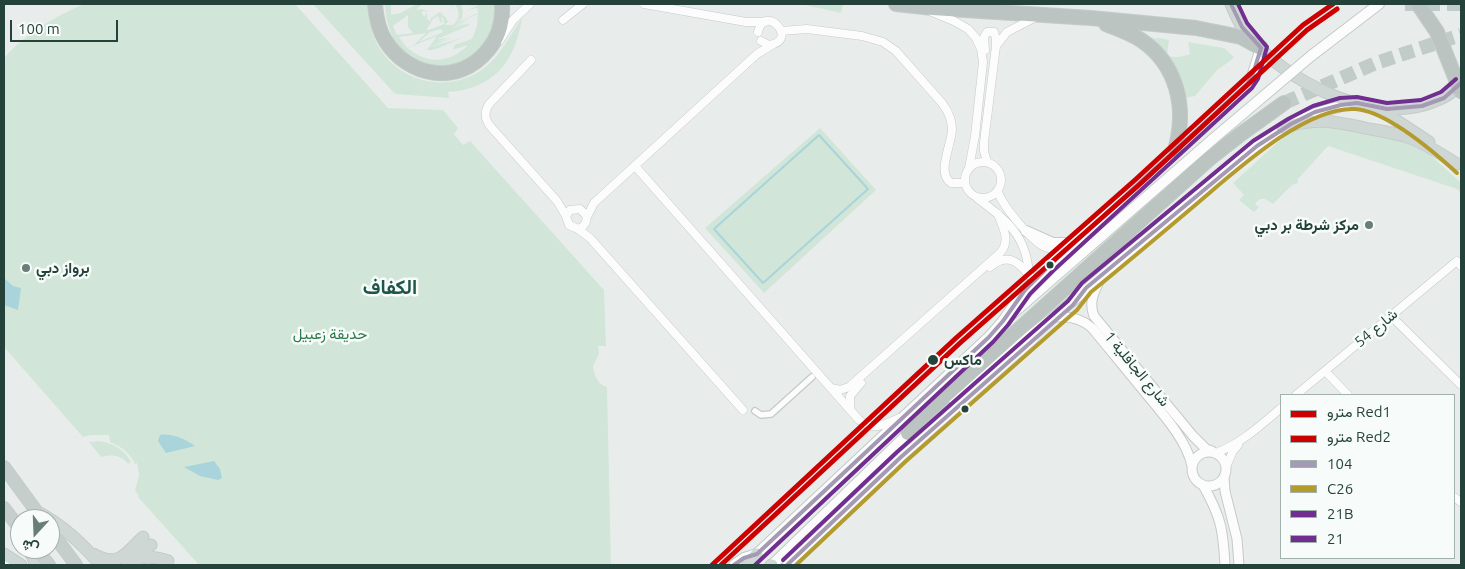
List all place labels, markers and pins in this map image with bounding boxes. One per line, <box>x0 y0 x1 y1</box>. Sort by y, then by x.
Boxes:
place label: مركز شرطة بر دبي <box>1254 216 1359 234</box>
marker: مركز شرطة بر دبي <box>1363 219 1375 231</box>
place label: برواز دبي <box>36 259 89 277</box>
unlabelled marker <box>1045 260 1055 270</box>
marker: برواز دبي <box>20 262 32 274</box>
place label: ماكس <box>944 351 982 369</box>
marker: ماكس <box>926 353 940 367</box>
unlabelled marker <box>960 404 970 414</box>

